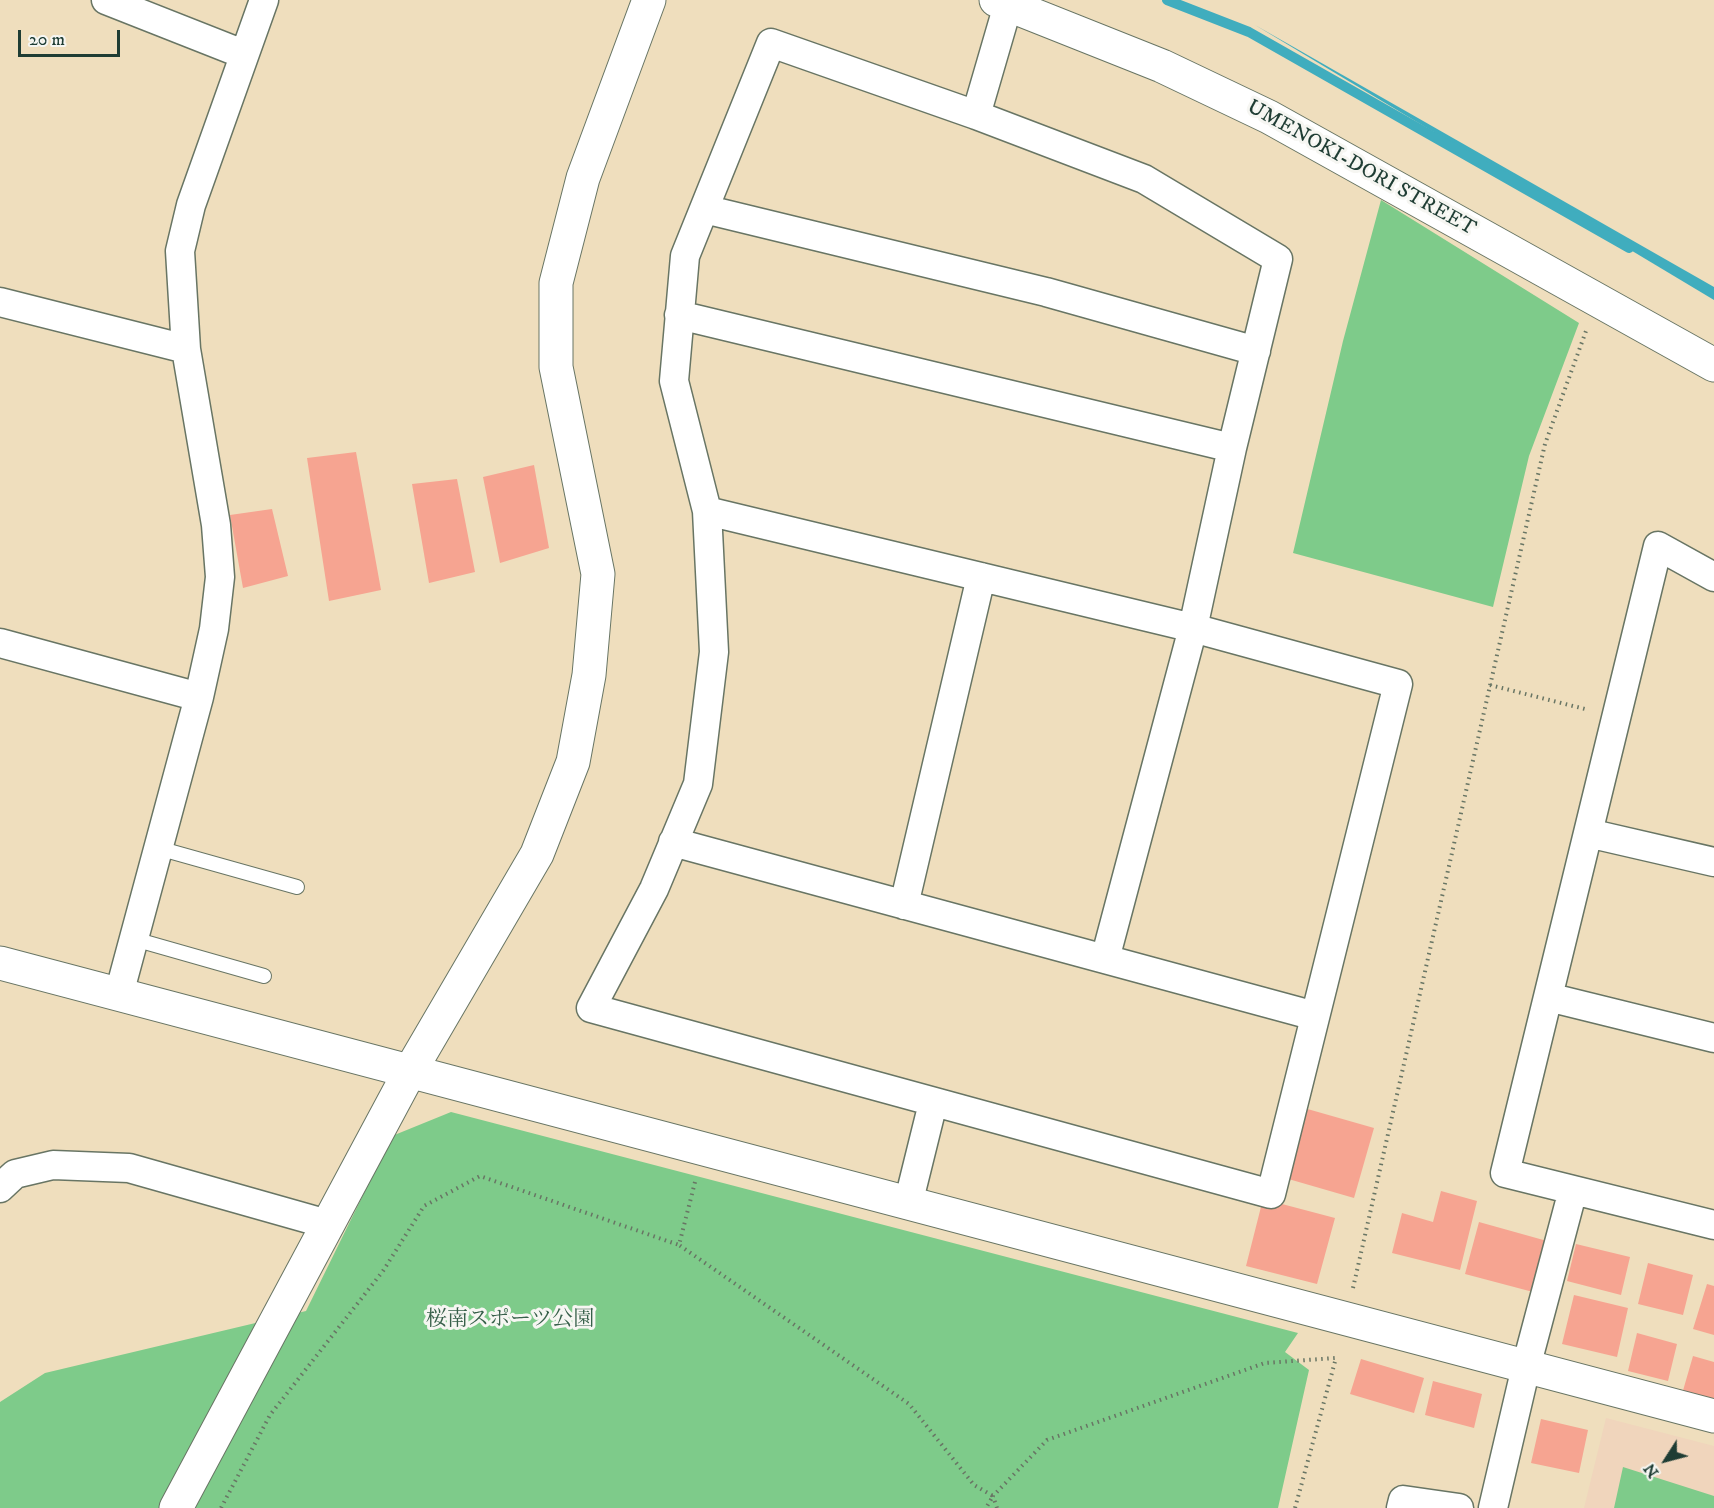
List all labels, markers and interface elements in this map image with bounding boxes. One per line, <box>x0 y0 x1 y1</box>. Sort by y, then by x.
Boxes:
scale bar <box>21 18 123 56</box>
text: 20 m <box>29 29 65 51</box>
street label: UMENOKI-DORI STREET <box>1242 95 1480 243</box>
park label: 桜南スポーツ公園 <box>426 1308 594 1334</box>
north arrow <box>1636 1430 1696 1490</box>
text: N <box>1639 1459 1663 1482</box>

